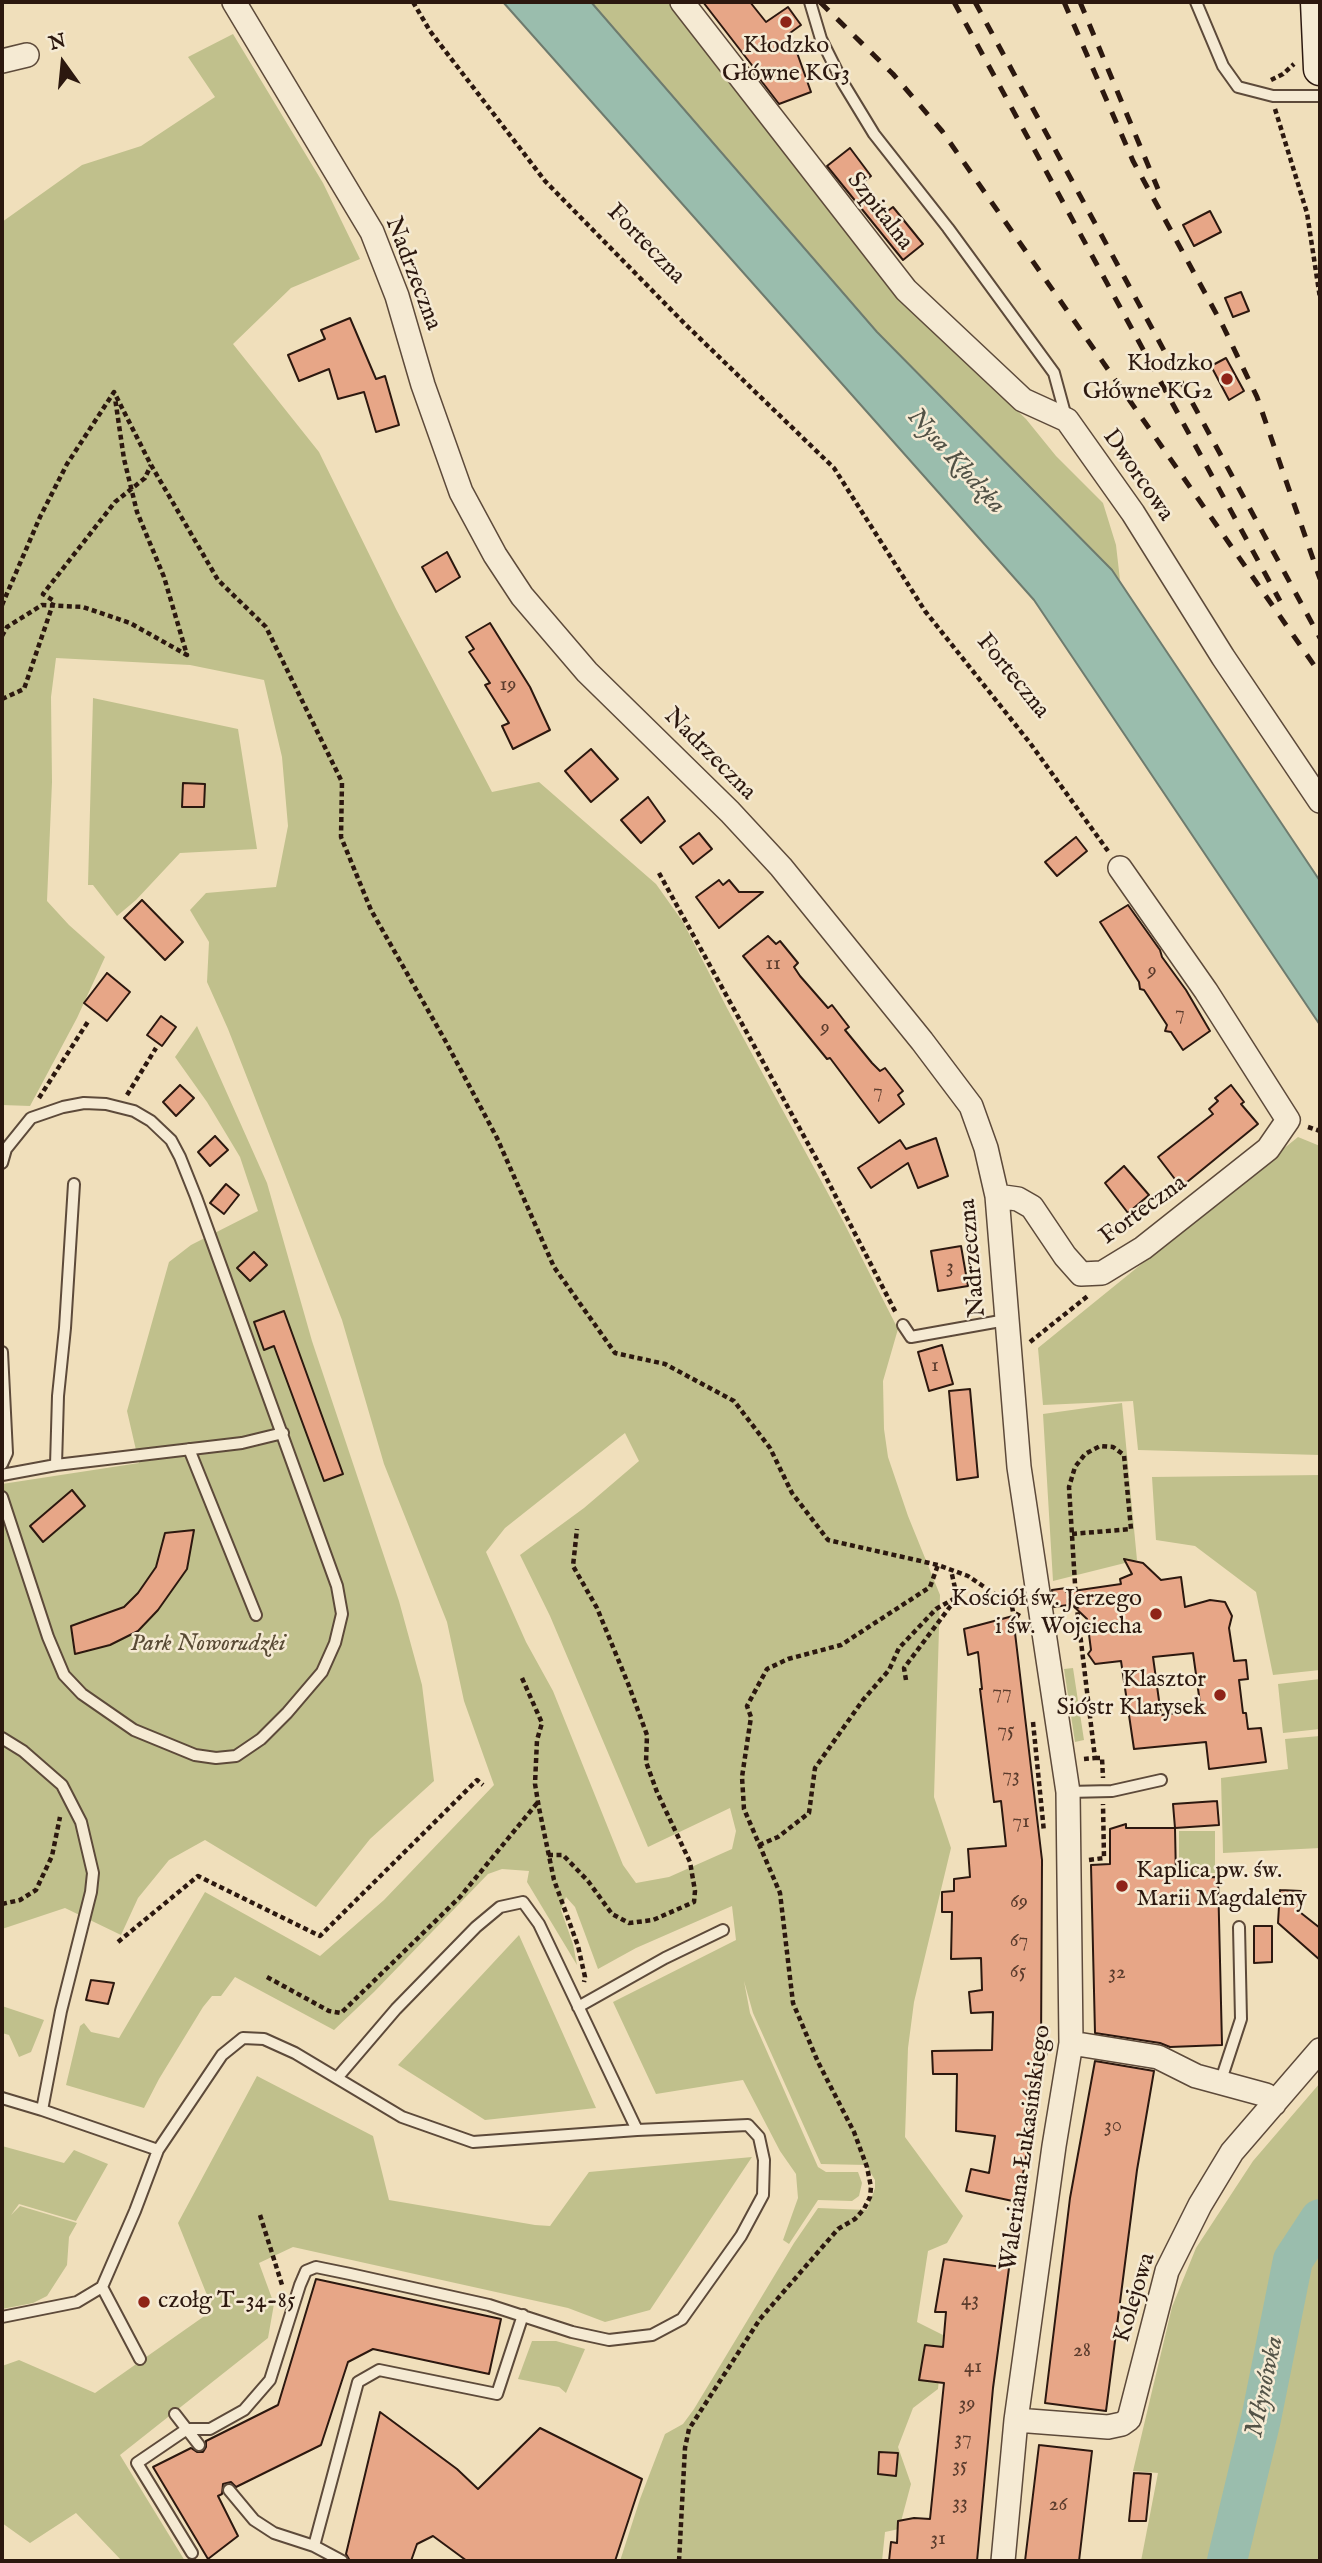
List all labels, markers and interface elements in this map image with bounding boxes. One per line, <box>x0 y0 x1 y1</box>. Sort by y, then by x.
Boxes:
marker: Kłodzko Główne KG3 <box>778 14 794 30</box>
north arrow <box>28 28 98 98</box>
text: N <box>47 29 69 56</box>
place label: Kłodzko Główne KG3 <box>722 33 850 89</box>
street label: Szpitalna <box>840 167 918 257</box>
street label: Forteczna <box>600 199 690 291</box>
street label: Nadrzeczna <box>377 213 447 335</box>
place label: Kłodzko Główne KG2 <box>1083 351 1213 407</box>
marker: Kłodzko Główne KG2 <box>1219 371 1235 387</box>
water label: Nysa Kłodzka <box>899 402 1011 522</box>
street label: Dworcowa <box>1095 424 1179 528</box>
street label: Forteczna <box>969 629 1055 725</box>
house number: 19 <box>500 673 516 699</box>
street label: Nadrzeczna <box>657 703 761 807</box>
house number: 11 <box>765 952 781 978</box>
house number: 9 <box>1147 959 1157 985</box>
house number: 7 <box>1175 1002 1185 1028</box>
house number: 9 <box>820 1016 830 1042</box>
house number: 7 <box>873 1080 883 1106</box>
street label: Forteczna <box>1095 1170 1193 1252</box>
street label: Nadrzeczna <box>954 1198 994 1318</box>
house number: 3 <box>946 1255 954 1281</box>
house number: 1 <box>931 1354 939 1380</box>
place label: Kościół św. Jerzego i św. Wojciecha <box>951 1586 1142 1642</box>
marker: Kościół św. Jerzego i św. Wojciecha <box>1148 1606 1164 1622</box>
park label: Park Noworudzki <box>130 1631 286 1659</box>
place label: Klasztor Sióstr Klarysek <box>1057 1667 1206 1723</box>
house number: 77 <box>992 1681 1012 1707</box>
marker: Klasztor Sióstr Klarysek <box>1212 1687 1228 1703</box>
house number: 75 <box>997 1719 1015 1745</box>
house number: 73 <box>1002 1764 1020 1790</box>
house number: 71 <box>1012 1810 1030 1836</box>
place label: Kaplica pw. św. Marii Magdaleny <box>1136 1858 1307 1914</box>
marker: Kaplica pw. św. Marii Magdaleny <box>1114 1878 1130 1894</box>
house number: 69 <box>1010 1890 1028 1916</box>
house number: 67 <box>1010 1929 1028 1955</box>
house number: 65 <box>1010 1960 1026 1986</box>
house number: 32 <box>1108 1961 1126 1987</box>
street label: Waleriana Łukasińskiego <box>995 2023 1059 2273</box>
house number: 30 <box>1104 2114 1122 2140</box>
street label: Kolejowa <box>1109 2250 1163 2346</box>
place label: czołg T-34-85 <box>158 2288 296 2316</box>
house number: 43 <box>961 2288 979 2314</box>
marker: czołg T-34-85 <box>136 2294 152 2310</box>
water label: Młynówka <box>1240 2334 1292 2440</box>
house number: 28 <box>1073 2339 1091 2365</box>
house number: 41 <box>964 2355 982 2381</box>
house number: 39 <box>958 2392 976 2418</box>
house number: 37 <box>954 2427 972 2453</box>
house number: 35 <box>952 2454 968 2480</box>
house number: 33 <box>952 2491 968 2517</box>
house number: 26 <box>1049 2493 1067 2519</box>
house number: 31 <box>930 2527 946 2553</box>

